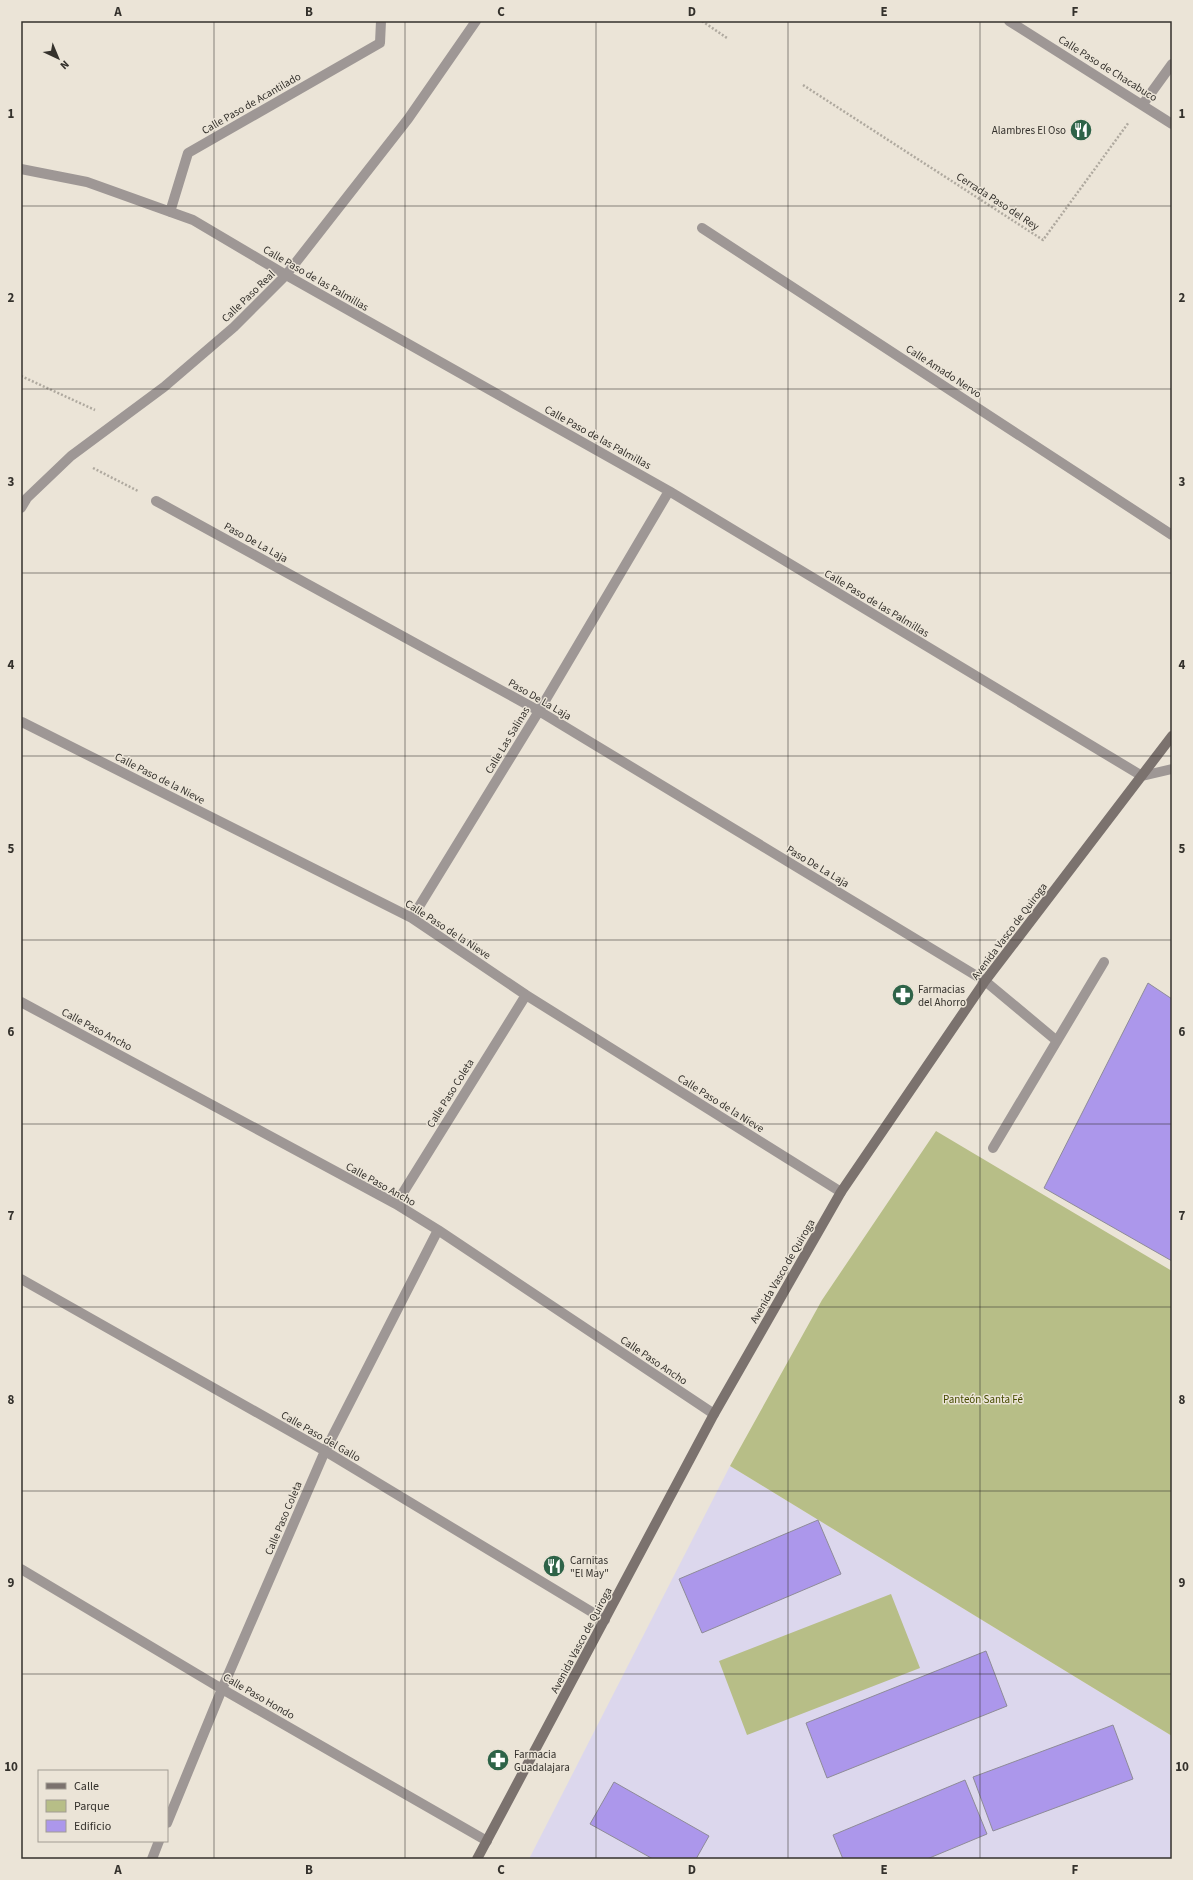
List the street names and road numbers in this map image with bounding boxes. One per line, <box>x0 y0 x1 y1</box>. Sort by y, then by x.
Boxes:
street label: Calle Paso de Chacabuco <box>1055 32 1160 105</box>
street label: Calle Paso de Acantilado <box>199 69 304 138</box>
street label: Cerrada Paso del Rey <box>953 169 1042 234</box>
street label: Calle Paso de las Palmillas <box>260 242 372 315</box>
street label: Calle Paso Real <box>218 267 279 326</box>
street label: Calle Amado Nervo <box>903 341 985 402</box>
street label: Calle Paso de las Palmillas <box>542 402 654 473</box>
street label: Paso De La Laja <box>221 519 290 566</box>
street label: Calle Paso de las Palmillas <box>822 566 932 641</box>
street label: Paso De La Laja <box>505 675 574 724</box>
street label: Calle Las Salinas <box>481 704 534 777</box>
street label: Calle Paso de la Nieve <box>112 749 208 808</box>
street label: Paso De La Laja <box>784 842 852 891</box>
street label: Avenida Vasco de Quiroga <box>968 880 1051 983</box>
street label: Calle Paso de la Nieve <box>402 896 494 963</box>
street label: Calle Paso Ancho <box>59 1004 135 1054</box>
street label: Calle Paso Coleta <box>423 1056 478 1131</box>
street label: Calle Paso de la Nieve <box>675 1071 767 1136</box>
street label: Calle Paso Ancho <box>343 1159 419 1210</box>
street label: Avenida Vasco de Quiroga <box>746 1216 818 1326</box>
street label: Calle Paso Ancho <box>617 1332 690 1388</box>
street label: Calle Paso del Gallo <box>278 1408 363 1465</box>
street label: Calle Paso Coleta <box>261 1479 306 1557</box>
street label: Avenida Vasco de Quiroga <box>547 1585 616 1696</box>
street label: Calle Paso Hondo <box>220 1670 297 1723</box>

